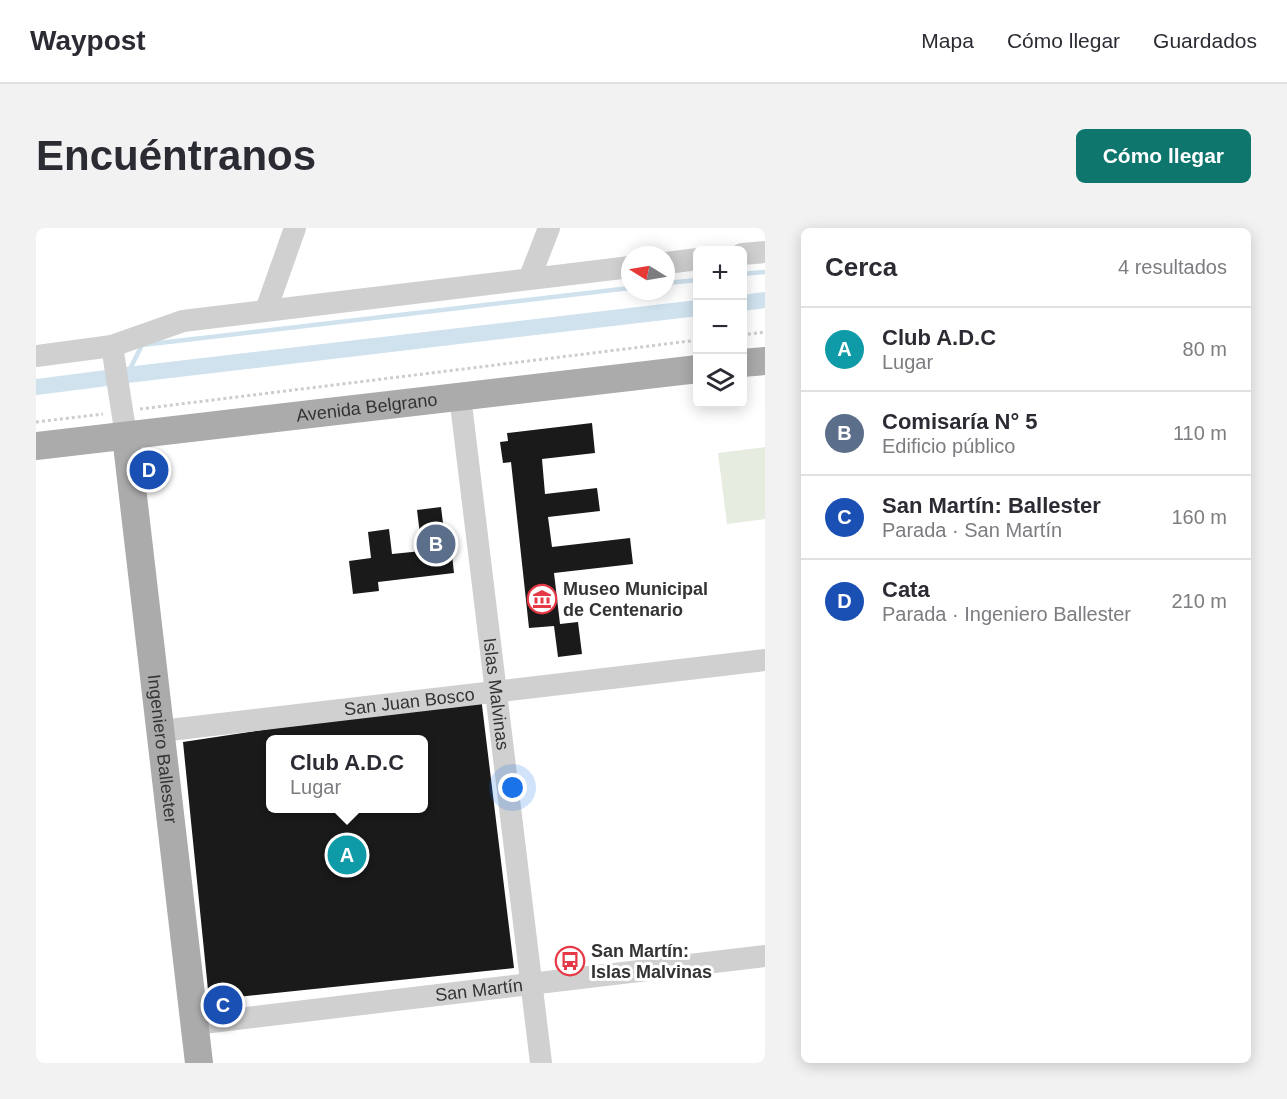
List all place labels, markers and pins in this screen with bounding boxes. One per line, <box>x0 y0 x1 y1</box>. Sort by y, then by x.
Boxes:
pin: D <box>130 448 168 492</box>
pin: B <box>416 522 456 566</box>
place label: Museo Municipal de Centenario <box>563 579 708 620</box>
museum icon: Museo Municipal de Centenario <box>526 583 558 615</box>
pin: A <box>328 832 366 878</box>
place label: San Martín: Islas Malvinas <box>591 941 712 982</box>
bus stop icon: San Martín: Islas Malvinas <box>554 945 586 977</box>
pin: C <box>204 982 243 1028</box>

